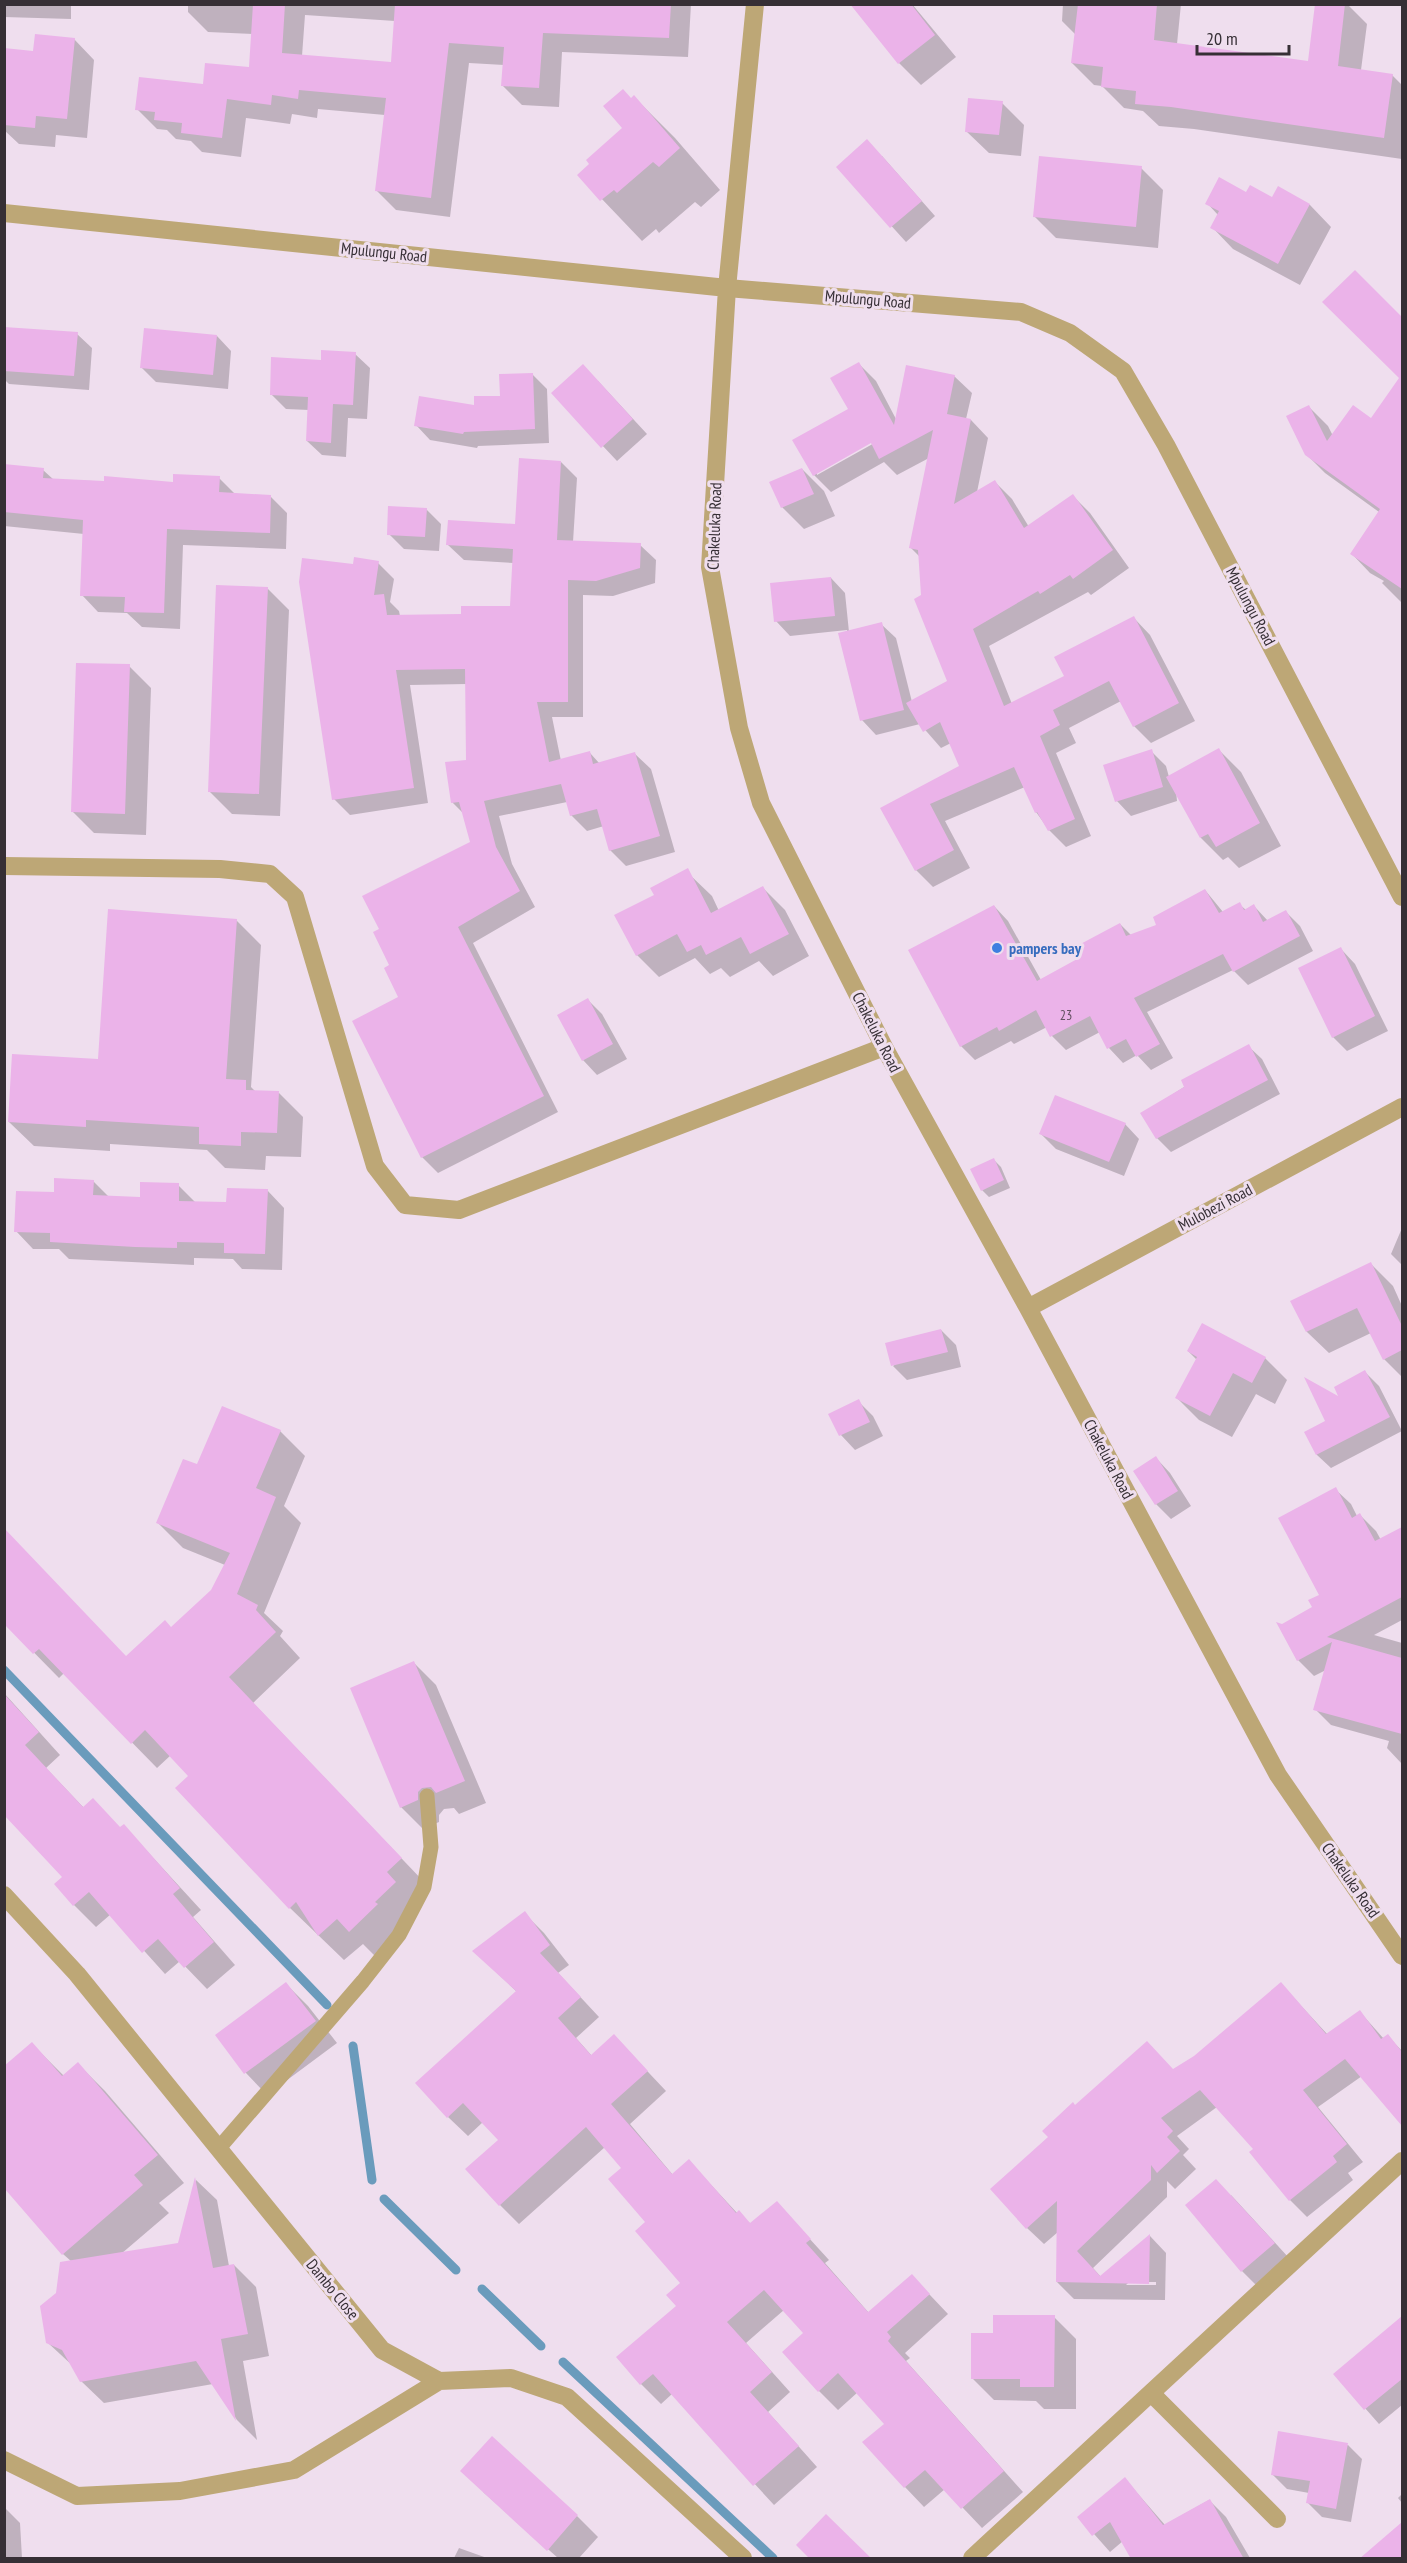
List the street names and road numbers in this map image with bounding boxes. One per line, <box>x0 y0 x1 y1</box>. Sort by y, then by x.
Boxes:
street label: Mpulungu Road <box>340 238 428 266</box>
street label: Mpulungu Road <box>824 285 912 313</box>
street label: Chakeluka Road <box>702 482 726 570</box>
street label: Mpulungu Road <box>1222 563 1280 649</box>
street label: Chakeluka Road <box>848 989 906 1076</box>
street label: Mulobezi Road <box>1174 1179 1256 1235</box>
street label: Chakeluka Road <box>1080 1416 1138 1502</box>
street label: Chakeluka Road <box>1318 1838 1384 1922</box>
street label: Dambo Close <box>302 2255 364 2323</box>

